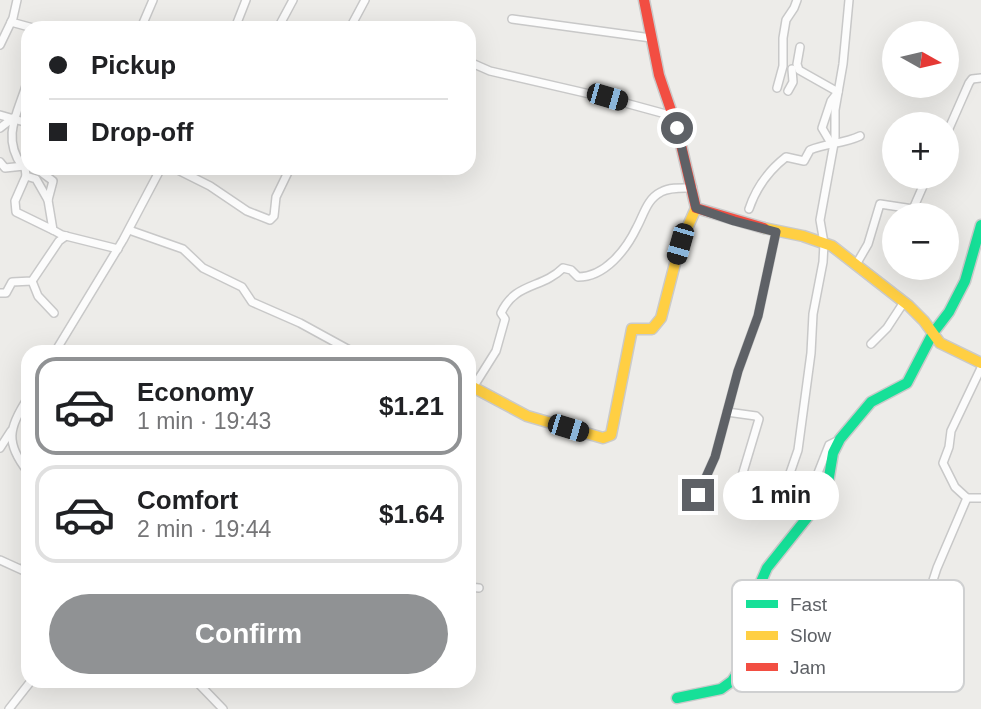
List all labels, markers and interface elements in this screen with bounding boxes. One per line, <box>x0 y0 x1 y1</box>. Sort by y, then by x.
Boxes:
north arrow <box>882 21 959 98</box>
map controls <box>882 21 959 280</box>
text: Pickup <box>91 50 176 80</box>
car <box>584 81 631 113</box>
route start <box>661 112 693 144</box>
button: + <box>882 112 959 189</box>
text: Drop-off <box>91 117 194 147</box>
button: − <box>882 203 959 280</box>
car <box>665 221 696 267</box>
icon: car <box>53 375 116 438</box>
text: Economy <box>137 377 254 407</box>
text: $1.21 <box>379 391 444 421</box>
text: 1 min · 19:43 <box>137 408 271 434</box>
car <box>545 412 592 444</box>
callout: 1 min <box>722 470 838 520</box>
route end <box>682 479 714 511</box>
text: 1 min <box>751 482 811 508</box>
icon: car <box>53 483 116 546</box>
text: Comfort <box>137 485 238 515</box>
text: $1.64 <box>379 499 444 529</box>
text: 2 min · 19:44 <box>137 516 271 542</box>
legend <box>732 580 964 692</box>
button: Confirm <box>49 594 448 674</box>
text: Fast <box>790 594 828 615</box>
text: Slow <box>790 625 831 646</box>
text: Jam <box>790 657 826 678</box>

